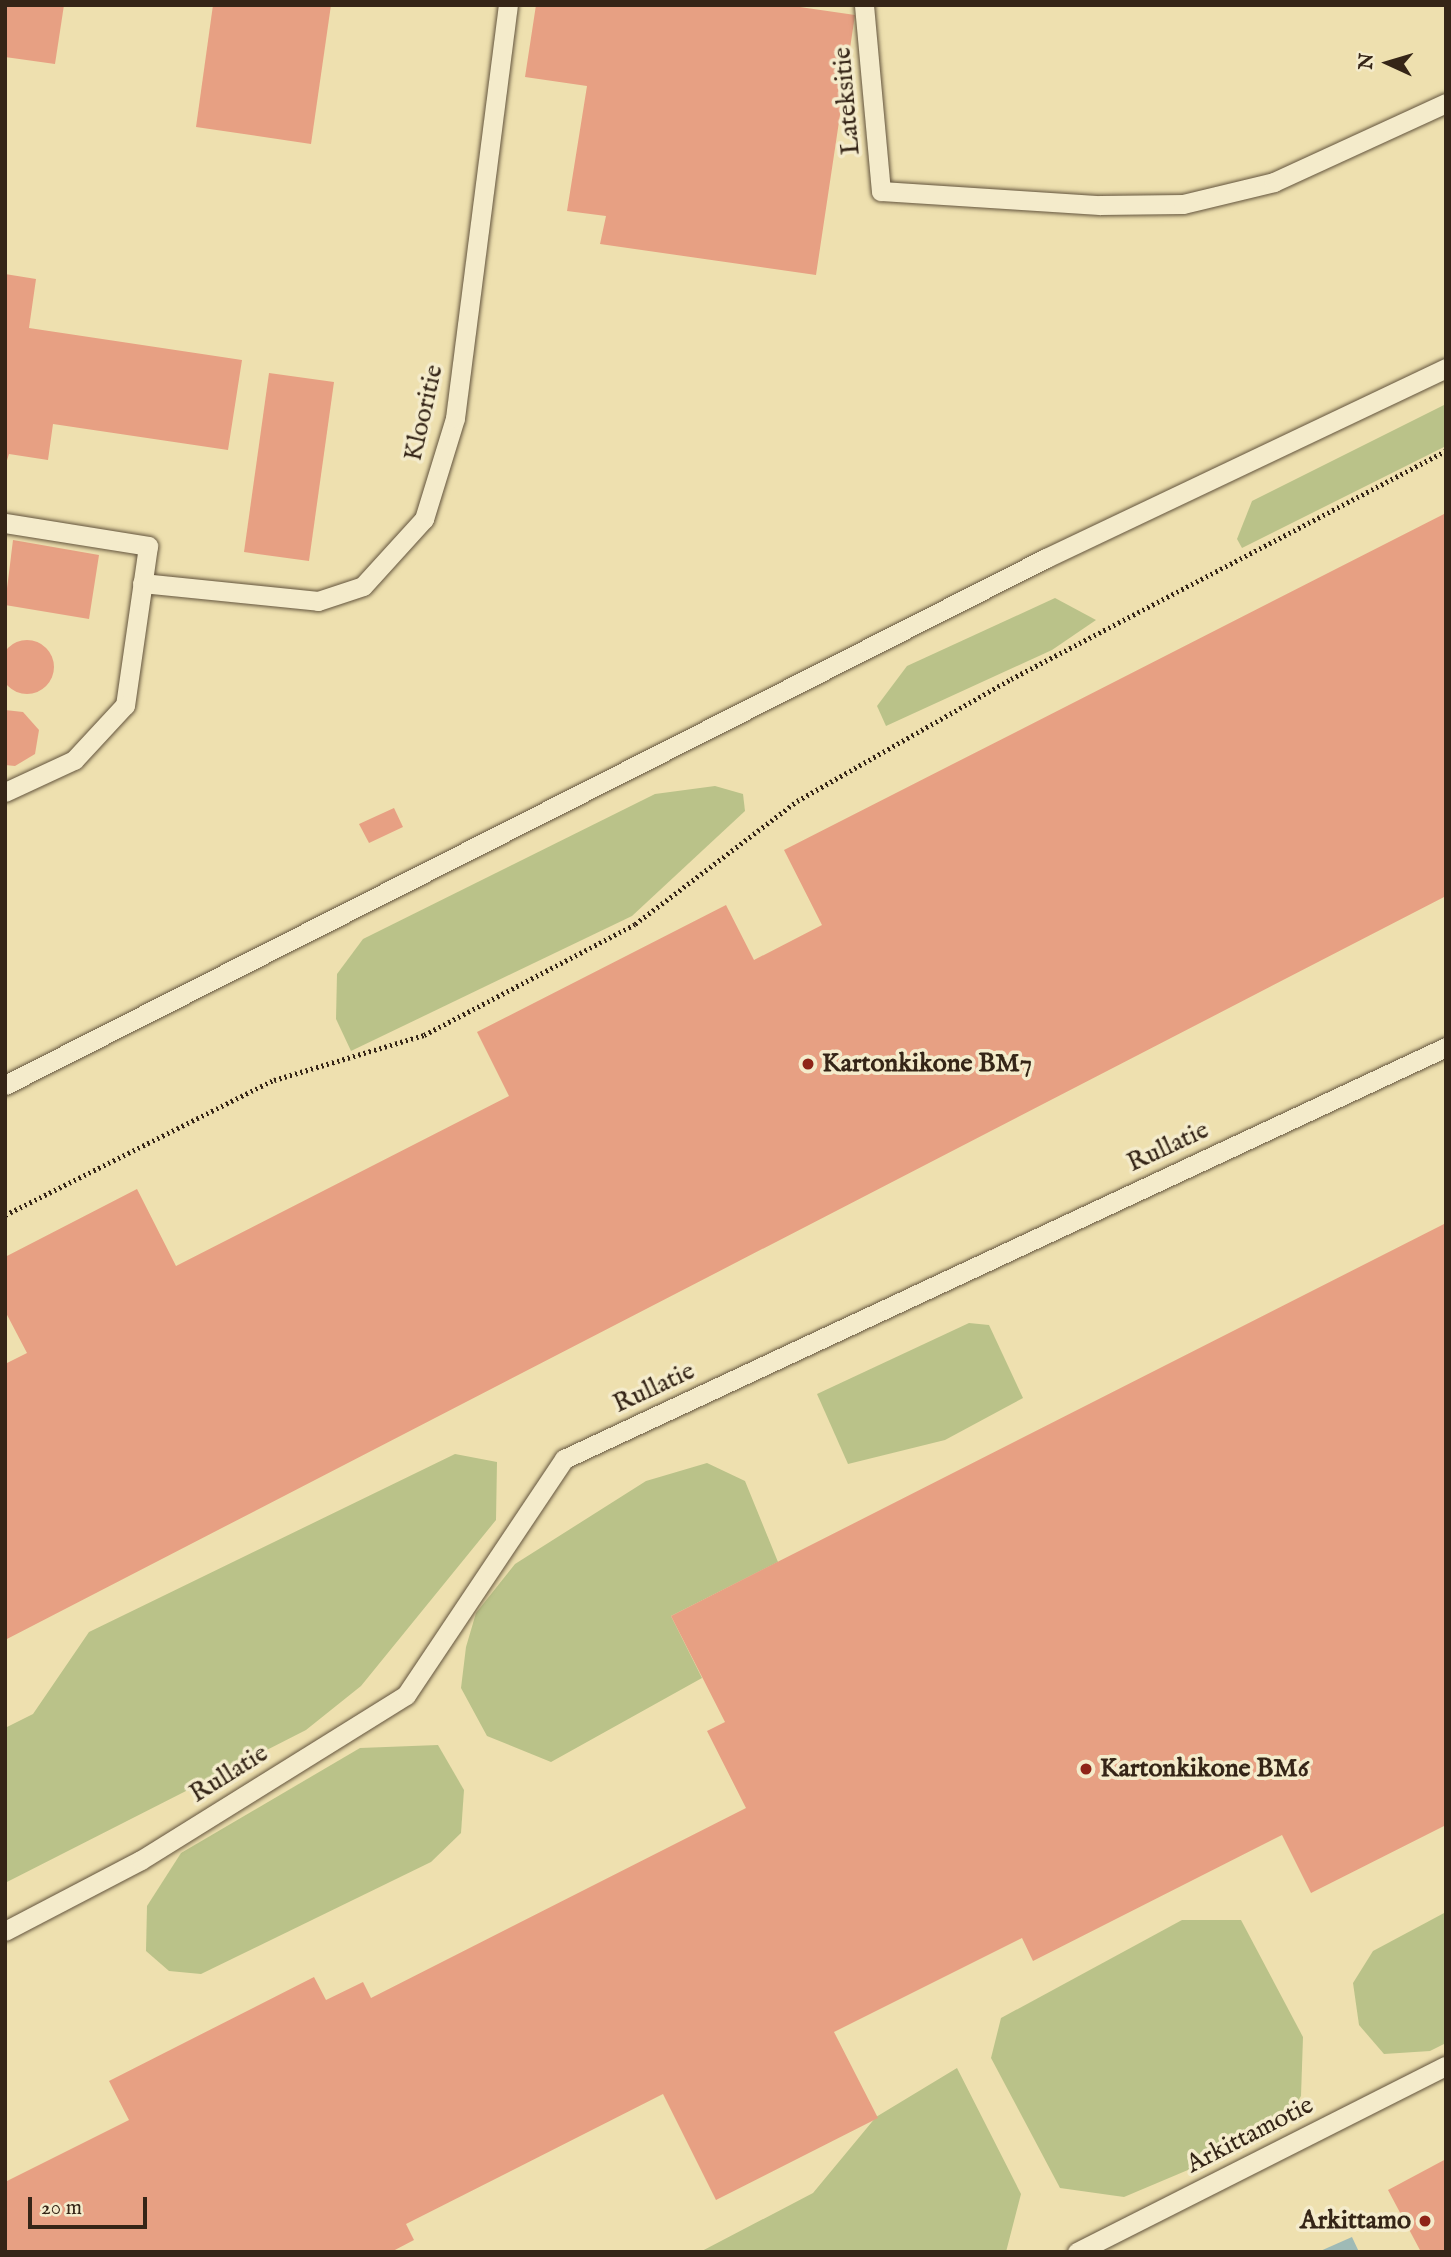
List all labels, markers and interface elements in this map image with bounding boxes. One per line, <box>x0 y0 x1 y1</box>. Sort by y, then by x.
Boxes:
north arrow <box>1353 28 1423 98</box>
street label: Lateksitie <box>827 46 867 156</box>
text: N <box>1355 52 1380 71</box>
street label: Klooritie <box>398 362 450 464</box>
place label: Kartonkikone BM7 <box>822 1048 1032 1080</box>
marker: Kartonkikone BM7 <box>800 1056 816 1072</box>
street label: Rullatie <box>1122 1115 1214 1179</box>
street label: Rullatie <box>608 1356 700 1420</box>
street label: Rullatie <box>184 1738 274 1810</box>
place label: Kartonkikone BM6 <box>1100 1753 1309 1785</box>
marker: Kartonkikone BM6 <box>1078 1761 1094 1777</box>
street label: Arkittamotie <box>1181 2090 1319 2180</box>
scale bar <box>32 2184 150 2228</box>
text: 20 m <box>41 2195 82 2222</box>
place label: Arkittamo <box>1300 2205 1411 2237</box>
marker: Arkittamo <box>1417 2213 1433 2229</box>

